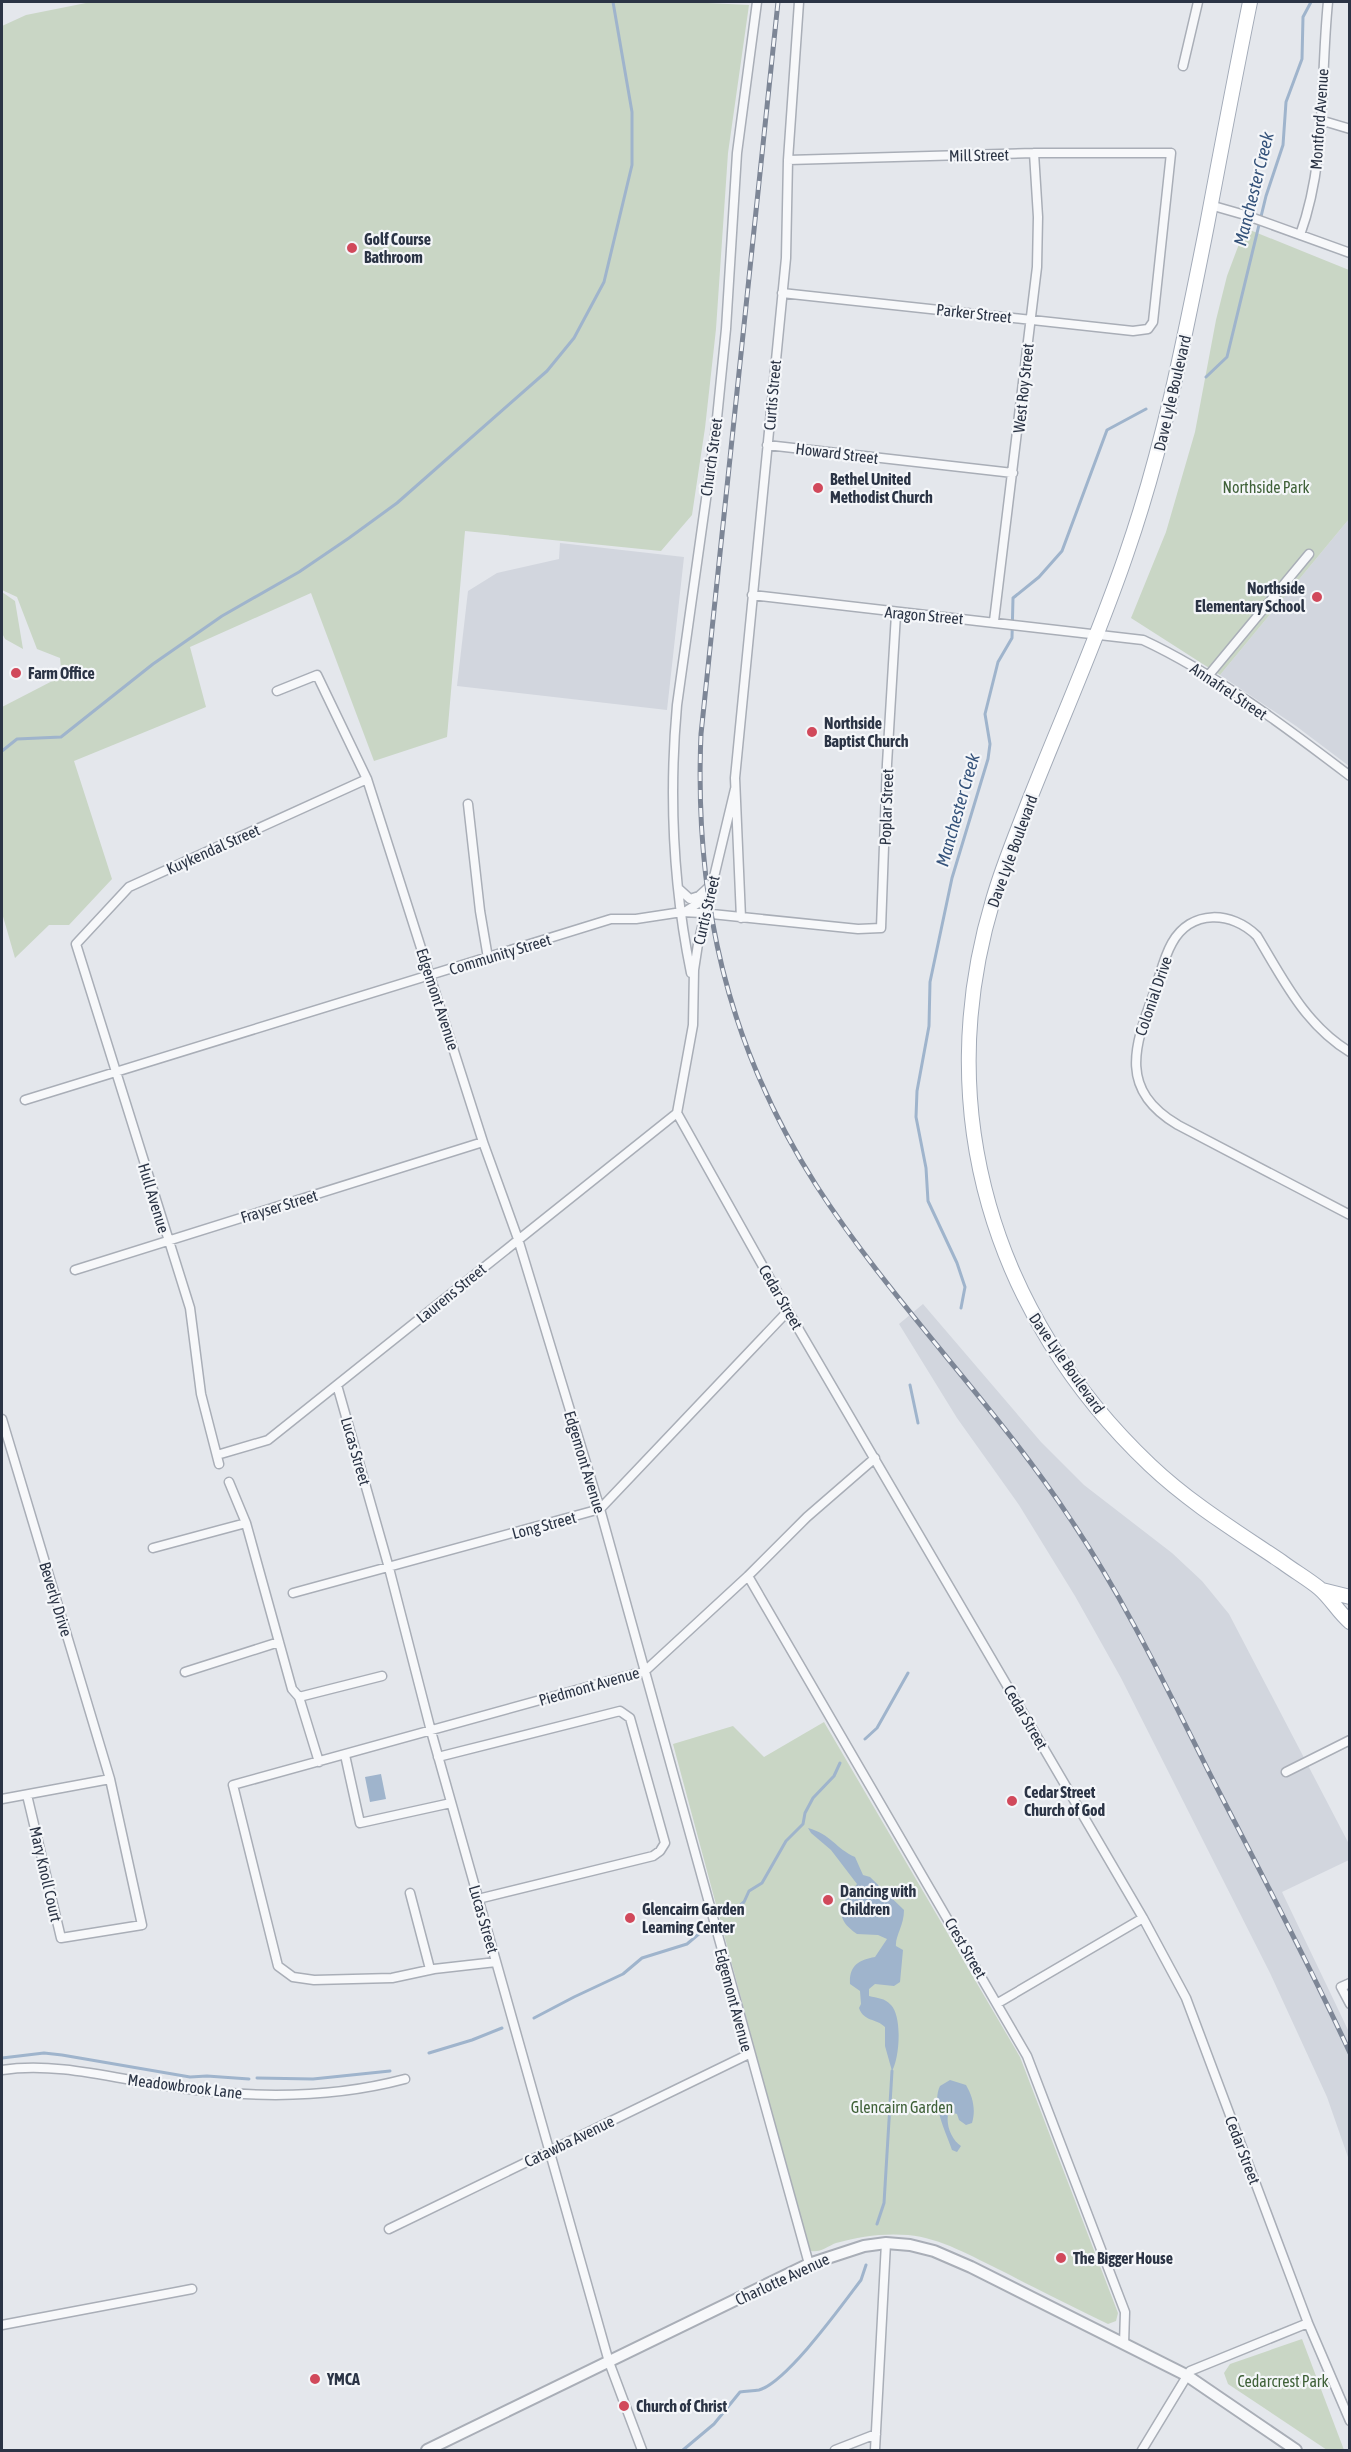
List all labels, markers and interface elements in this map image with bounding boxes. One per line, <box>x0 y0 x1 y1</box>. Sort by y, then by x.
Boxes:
street label: Montford Avenue <box>1306 68 1332 170</box>
water label: Manchester Creek <box>1229 129 1278 248</box>
street label: Mill Street <box>949 145 1010 165</box>
place label: Golf Course Bathroom <box>364 230 431 266</box>
marker: Golf Course Bathroom <box>345 241 359 255</box>
street label: Parker Street <box>935 300 1013 326</box>
street label: Dave Lyle Boulevard <box>1150 333 1195 453</box>
street label: West Roy Street <box>1009 342 1038 434</box>
street label: Curtis Street <box>760 359 784 431</box>
street label: Church Street <box>697 417 725 497</box>
street label: Howard Street <box>795 439 880 467</box>
place label: Bethel United Methodist Church <box>830 470 933 506</box>
park label: Northside Park <box>1223 478 1309 496</box>
marker: Bethel United Methodist Church <box>811 481 825 495</box>
place label: Northside Elementary School <box>1195 579 1306 615</box>
marker: Northside Elementary School <box>1310 590 1324 604</box>
street label: Aragon Street <box>884 603 964 628</box>
street label: Annafrel Street <box>1187 659 1271 723</box>
place label: Farm Office <box>28 664 95 682</box>
marker: Farm Office <box>9 666 23 680</box>
place label: Northside Baptist Church <box>824 714 909 750</box>
marker: Northside Baptist Church <box>805 725 819 739</box>
water label: Manchester Creek <box>931 750 984 869</box>
street label: Poplar Street <box>876 768 897 846</box>
street label: Dave Lyle Boulevard <box>983 792 1042 910</box>
street label: Kuykendal Street <box>164 820 263 879</box>
street label: Curtis Street <box>689 873 723 946</box>
street label: Community Street <box>447 930 554 979</box>
street label: Edgemont Avenue <box>412 946 463 1053</box>
street label: Colonial Drive <box>1131 954 1175 1038</box>
street label: Hull Avenue <box>135 1161 173 1235</box>
street label: Frayser Street <box>238 1186 320 1227</box>
street label: Laurens Street <box>413 1259 490 1326</box>
street label: Cedar Street <box>755 1262 807 1333</box>
street label: Dave Lyle Boulevard <box>1025 1309 1108 1417</box>
street label: Edgemont Avenue <box>560 1409 609 1516</box>
street label: Lucas Street <box>338 1415 374 1488</box>
street label: Long Street <box>510 1508 579 1543</box>
street label: Beverly Drive <box>35 1560 76 1639</box>
street label: Piedmont Avenue <box>537 1663 641 1709</box>
street label: Cedar Street <box>1000 1682 1052 1753</box>
place label: Cedar Street Church of God <box>1024 1783 1105 1819</box>
marker: Cedar Street Church of God <box>1005 1794 1019 1808</box>
street label: Mary Knoll Court <box>25 1825 66 1924</box>
place label: Dancing with Children <box>840 1882 916 1918</box>
street label: Lucas Street <box>466 1883 502 1956</box>
marker: Dancing with Children <box>821 1893 835 1907</box>
place label: Glencairn Garden Learning Center <box>642 1900 745 1936</box>
marker: Glencairn Garden Learning Center <box>623 1911 637 1925</box>
street label: Crest Street <box>942 1915 991 1982</box>
street label: Edgemont Avenue <box>711 1946 756 2054</box>
street label: Meadowbrook Lane <box>127 2070 243 2102</box>
park label: Glencairn Garden <box>851 2098 953 2116</box>
street label: Catawba Avenue <box>521 2111 617 2171</box>
street label: Cedar Street <box>1222 2113 1264 2187</box>
street label: Charlotte Avenue <box>732 2249 832 2309</box>
place label: The Bigger House <box>1073 2249 1173 2267</box>
marker: The Bigger House <box>1054 2251 1068 2265</box>
place label: YMCA <box>326 2370 360 2388</box>
marker: YMCA <box>308 2372 322 2386</box>
park label: Cedarcrest Park <box>1237 2372 1329 2390</box>
place label: Church of Christ <box>636 2397 727 2415</box>
marker: Church of Christ <box>617 2399 631 2413</box>

